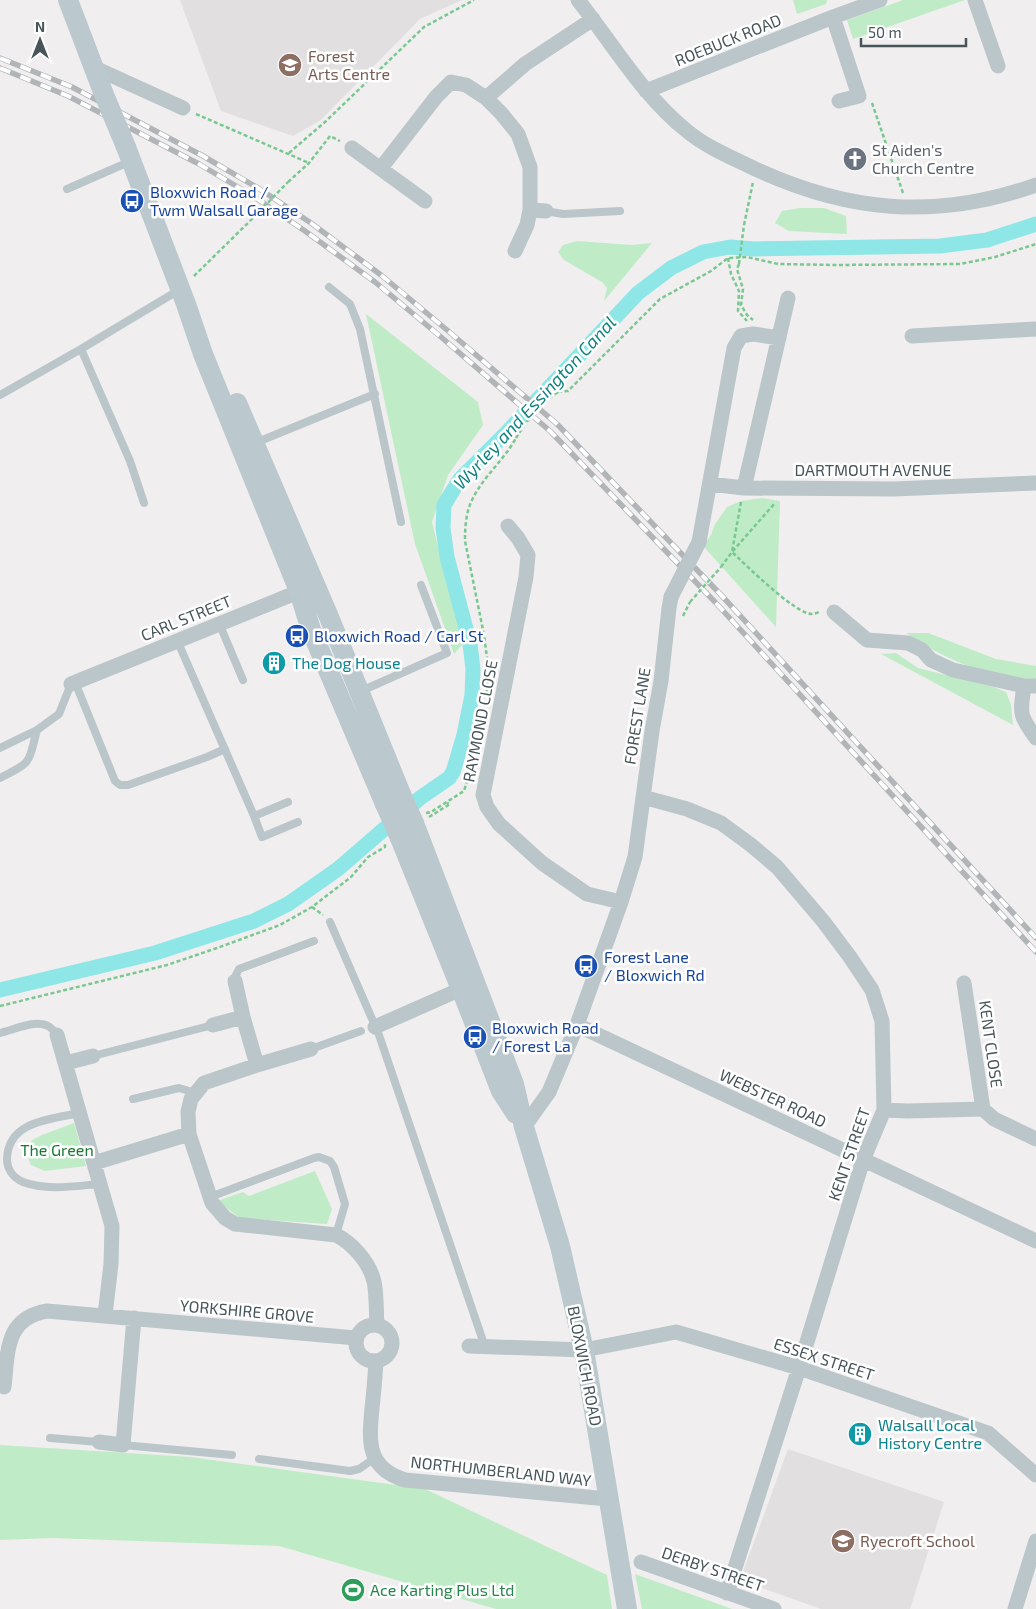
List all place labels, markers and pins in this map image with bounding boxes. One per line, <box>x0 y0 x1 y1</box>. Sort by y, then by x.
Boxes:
place label: Forest Arts Centre <box>308 46 390 83</box>
school or university icon: Forest Arts Centre <box>277 52 303 78</box>
place label: St Aiden's Church Centre <box>872 140 974 177</box>
church icon: St Aiden's Church Centre <box>842 146 868 172</box>
place label: Bloxwich Road / Twm Walsall Garage <box>150 182 298 219</box>
bus stop icon: Bloxwich Road / Twm Walsall Garage <box>119 188 145 214</box>
bus stop icon: Bloxwich Road / Carl St <box>284 623 310 649</box>
place label: Bloxwich Road / Carl St <box>314 626 483 645</box>
building icon: The Dog House <box>261 650 287 676</box>
place label: The Dog House <box>292 653 401 672</box>
place label: Forest Lane / Bloxwich Rd <box>604 947 705 984</box>
bus stop icon: Forest Lane / Bloxwich Rd <box>573 953 599 979</box>
place label: Bloxwich Road / Forest La <box>492 1018 599 1055</box>
bus stop icon: Bloxwich Road / Forest La <box>462 1024 488 1050</box>
place label: Walsall Local History Centre <box>878 1415 982 1452</box>
building icon: Walsall Local History Centre <box>847 1421 873 1447</box>
school or university icon: Ryecroft School <box>830 1528 856 1554</box>
place label: Ryecroft School <box>860 1531 975 1550</box>
sports icon: Ace Karting Plus Ltd <box>340 1577 366 1603</box>
place label: Ace Karting Plus Ltd <box>370 1580 514 1599</box>

